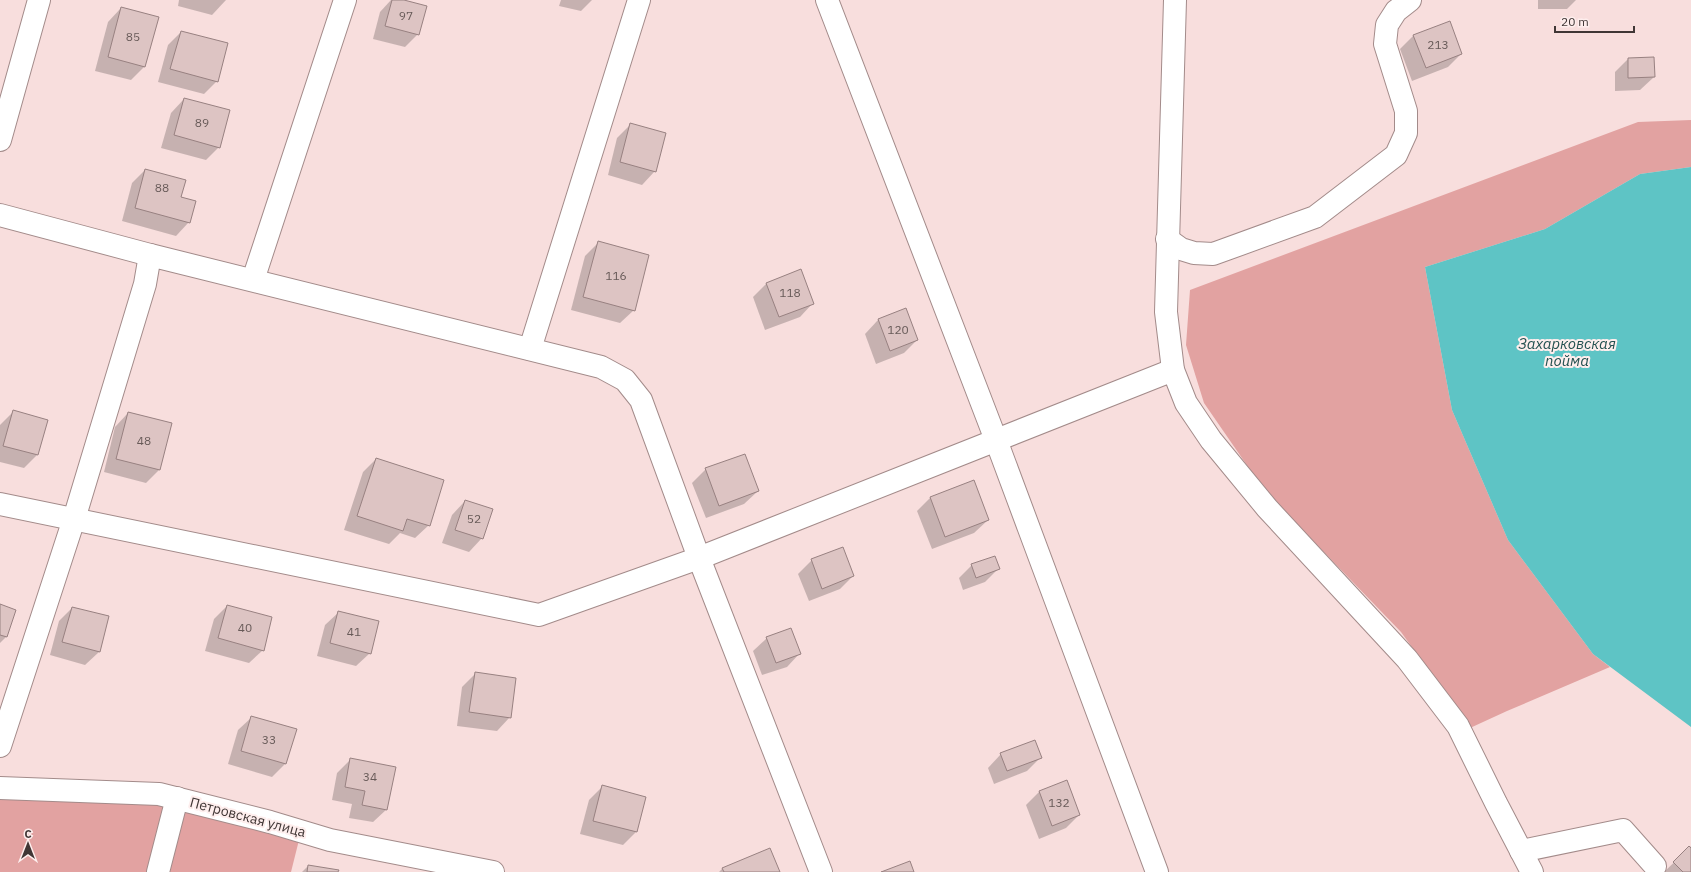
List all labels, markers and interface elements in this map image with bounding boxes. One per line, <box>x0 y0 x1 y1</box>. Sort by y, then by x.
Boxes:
house number: 97 <box>399 8 413 23</box>
scale bar <box>1555 8 1634 34</box>
text: 20 m <box>1561 14 1589 29</box>
house number: 85 <box>126 29 140 44</box>
house number: 213 <box>1427 37 1449 52</box>
house number: 89 <box>195 115 209 130</box>
house number: 88 <box>155 180 169 195</box>
house number: 116 <box>605 268 627 283</box>
house number: 118 <box>779 285 801 300</box>
house number: 120 <box>887 322 909 337</box>
water label: Захарковская пойма <box>1518 334 1616 370</box>
house number: 48 <box>137 433 151 448</box>
house number: 52 <box>467 511 481 526</box>
house number: 40 <box>238 620 252 635</box>
house number: 41 <box>347 624 361 639</box>
house number: 33 <box>262 732 276 747</box>
house number: 34 <box>363 769 377 784</box>
street label: Петровская улица <box>188 793 308 841</box>
house number: 132 <box>1048 795 1070 810</box>
north arrow <box>8 824 48 864</box>
text: С <box>24 827 32 841</box>

